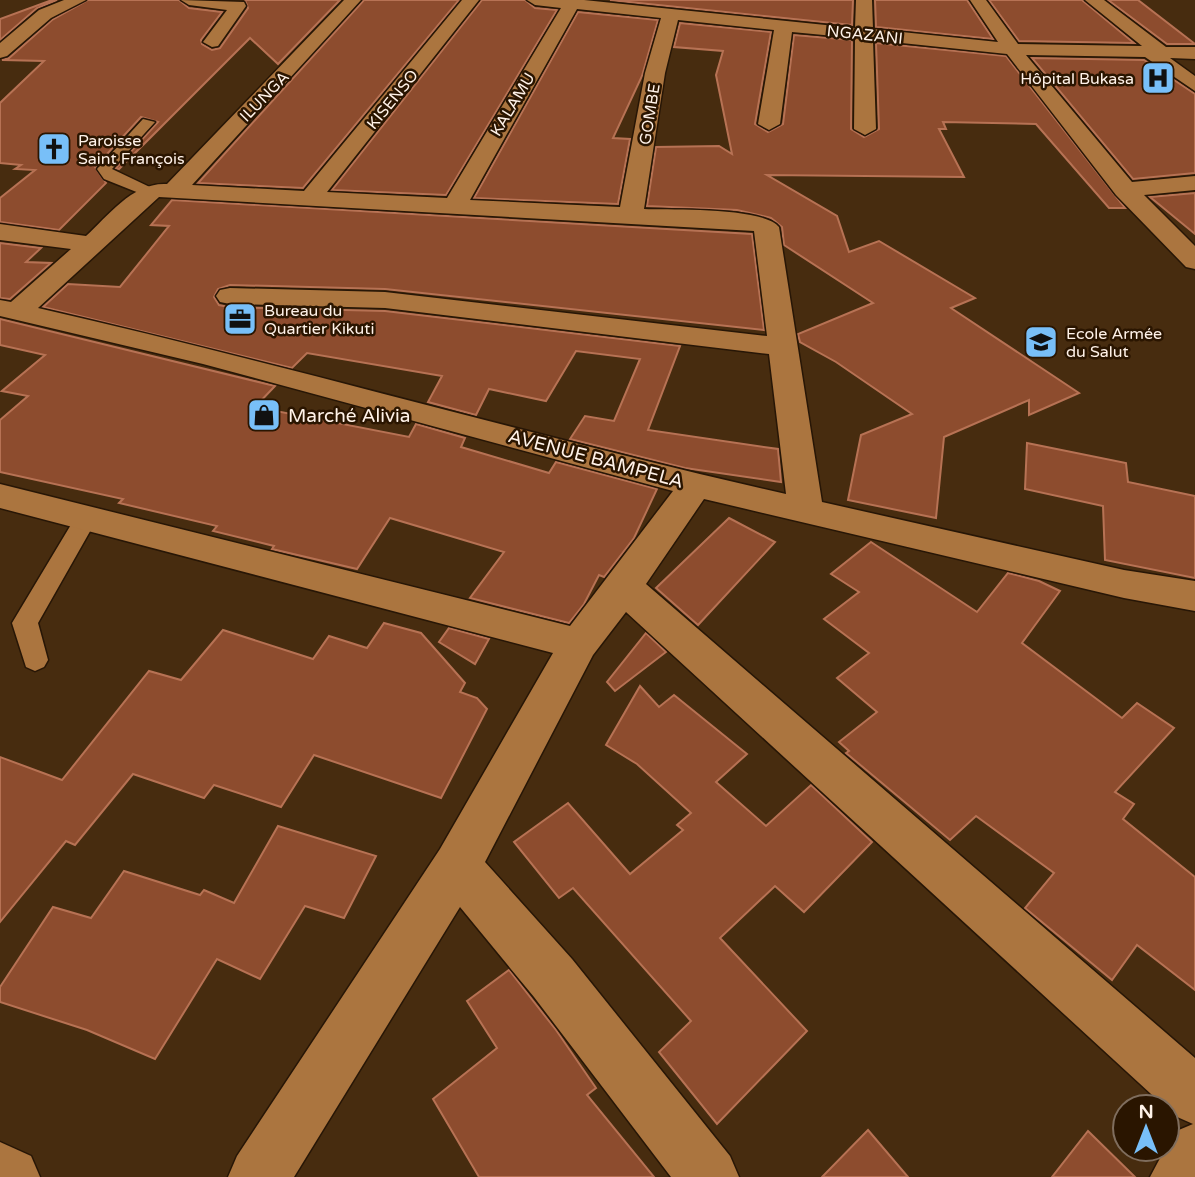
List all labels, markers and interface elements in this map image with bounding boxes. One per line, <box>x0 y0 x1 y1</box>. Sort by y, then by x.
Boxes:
street label: NGAZANI <box>826 21 904 49</box>
hospital icon: Hôpital Bukasa <box>1139 59 1177 97</box>
street label: KISENSO <box>363 66 423 134</box>
street label: ILUNGA <box>236 67 294 126</box>
street label: KALAMU <box>486 69 540 140</box>
place label: Hôpital Bukasa <box>1020 69 1134 89</box>
street label: GOMBE <box>635 82 665 146</box>
church icon: Paroisse Saint François <box>35 130 73 168</box>
place label: Paroisse Saint François <box>78 131 185 169</box>
office icon: Bureau du Quartier Kikuti <box>221 300 259 338</box>
place label: Bureau du Quartier Kikuti <box>264 301 374 339</box>
school or university icon: Ecole Armée du Salut <box>1022 323 1060 361</box>
place label: Ecole Armée du Salut <box>1066 324 1162 362</box>
shop icon: Marché Alivia <box>245 396 283 434</box>
place label: Marché Alivia <box>288 405 410 427</box>
street label: AVENUE BAMPELA <box>506 425 686 493</box>
north arrow <box>1111 1093 1181 1163</box>
text: N <box>1138 1101 1154 1123</box>

